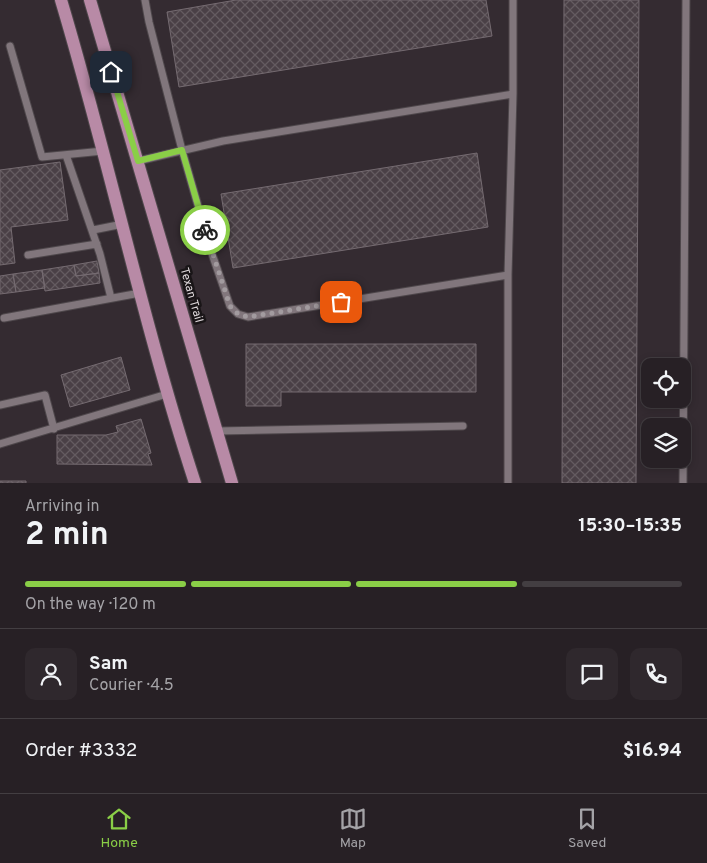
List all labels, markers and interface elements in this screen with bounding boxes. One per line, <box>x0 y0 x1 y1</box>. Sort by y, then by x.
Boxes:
pin <box>90 51 132 93</box>
icon: home <box>97 58 125 86</box>
courier <box>180 205 230 255</box>
icon: bike <box>191 216 219 244</box>
street label: Texan Trail <box>176 266 206 325</box>
pin <box>320 281 362 323</box>
icon: bag <box>327 288 355 316</box>
map controls <box>641 358 691 468</box>
button: locate <box>641 358 691 408</box>
button: layers <box>641 418 691 468</box>
text: Arriving in <box>25 497 100 517</box>
text: 15:30–15:35 <box>578 514 682 538</box>
text: 2 min <box>25 516 109 556</box>
text: On the way · 120 m <box>25 595 156 615</box>
button: person <box>25 648 77 700</box>
button: chat <box>566 648 618 700</box>
button: phone <box>630 648 682 700</box>
text: Sam <box>89 652 128 676</box>
text: Courier · 4.5 <box>89 676 174 696</box>
text: Order #3332 <box>25 739 137 763</box>
text: $16.94 <box>623 739 682 763</box>
tab: Home <box>101 805 138 852</box>
tab: Map <box>339 805 367 852</box>
tab: Saved <box>568 805 606 852</box>

